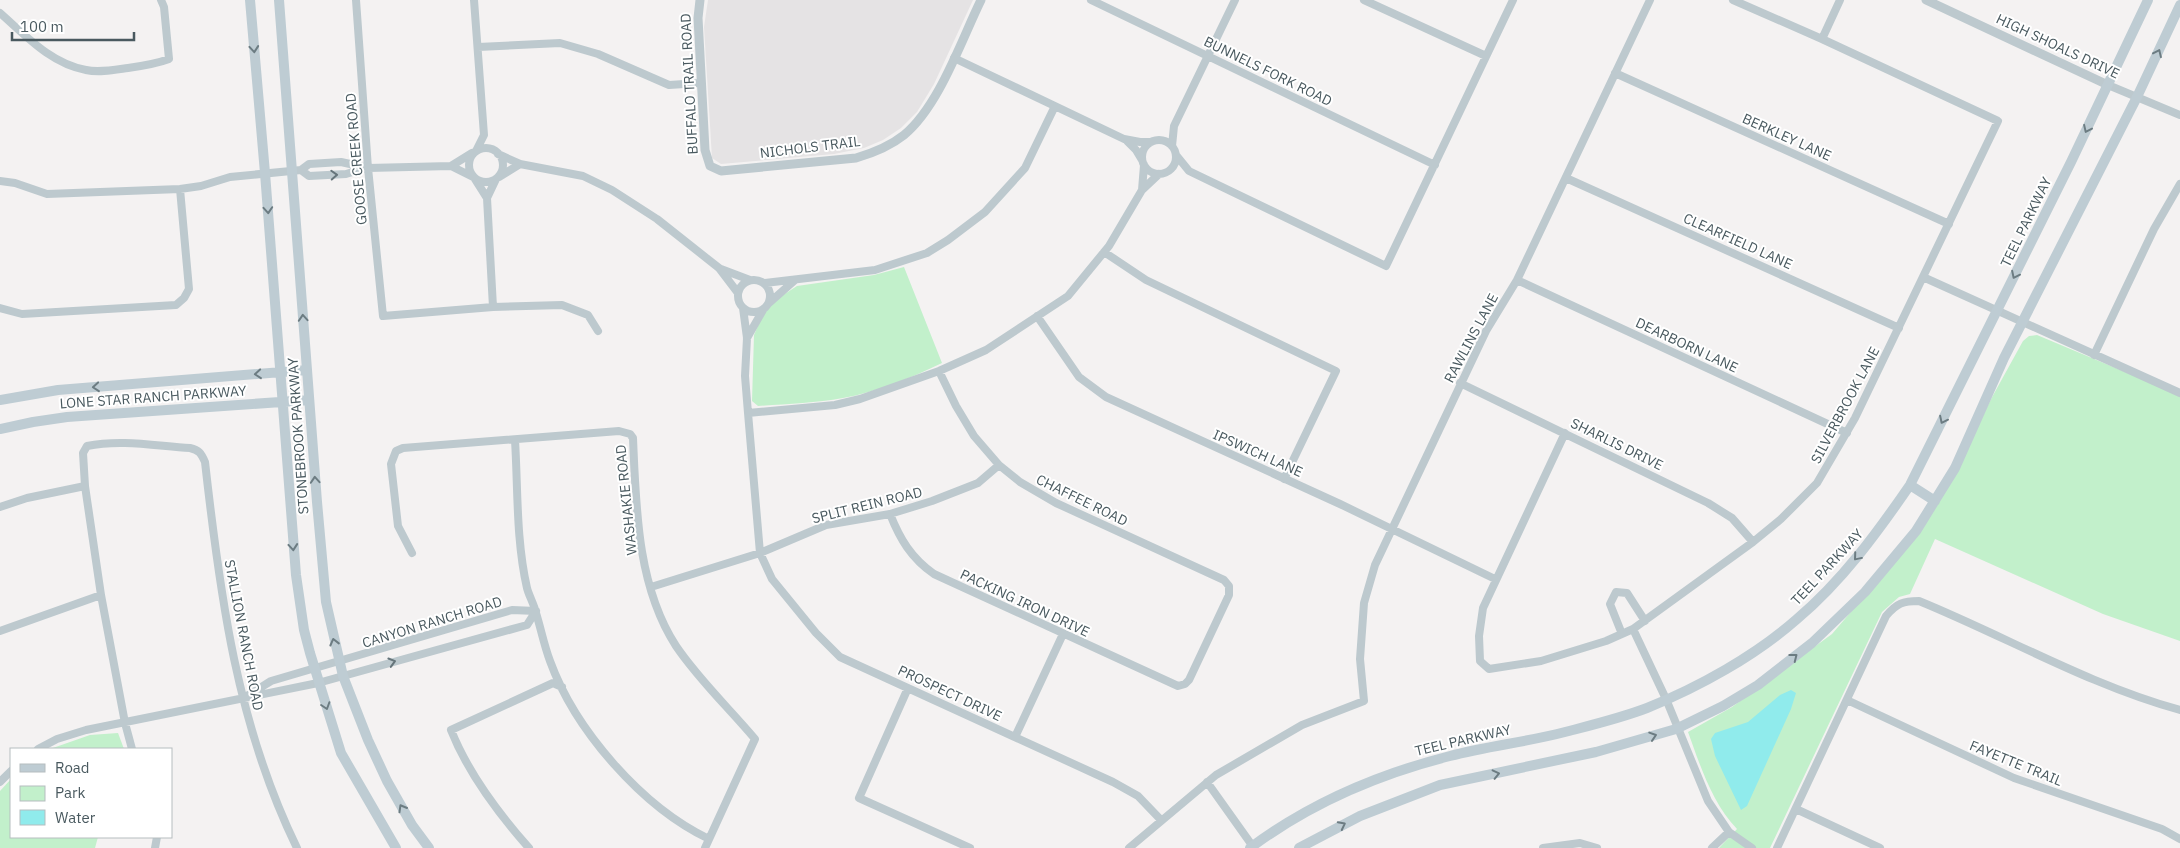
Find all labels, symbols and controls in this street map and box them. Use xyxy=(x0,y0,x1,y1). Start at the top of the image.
street label: HIGH SHOALS DRIVE xyxy=(1993,9,2123,83)
scale bar xyxy=(12,10,135,42)
street label: BUFFALO TRAIL ROAD xyxy=(676,13,702,155)
text: 100 m xyxy=(20,17,64,36)
street label: BUNNELS FORK ROAD xyxy=(1201,32,1335,110)
one-way arrow xyxy=(248,45,259,53)
one-way arrow xyxy=(2151,49,2162,58)
street label: GOOSE CREEK ROAD xyxy=(341,92,371,226)
street label: BERKLEY LANE xyxy=(1740,109,1834,165)
one-way arrow xyxy=(2083,124,2093,133)
street label: NICHOLS TRAIL xyxy=(759,132,861,162)
one-way arrow xyxy=(330,169,338,180)
street label: TEEL PARKWAY xyxy=(1996,173,2056,270)
one-way arrow xyxy=(262,207,273,215)
street label: CLEARFIELD LANE xyxy=(1681,209,1795,273)
one-way arrow xyxy=(2011,270,2021,279)
street label: RAWLINS LANE xyxy=(1440,290,1502,386)
street label: DEARBORN LANE xyxy=(1633,313,1741,377)
one-way arrow xyxy=(297,314,308,322)
street label: SILVERBROOK LANE xyxy=(1807,343,1883,467)
street label: STONEBROOK PARKWAY xyxy=(283,356,312,515)
one-way arrow xyxy=(254,369,262,380)
street label: LONE STAR RANCH PARKWAY xyxy=(59,381,248,413)
one-way arrow xyxy=(92,382,100,393)
street label: SHARLIS DRIVE xyxy=(1568,414,1666,474)
one-way arrow xyxy=(1939,415,1949,424)
street label: IPSWICH LANE xyxy=(1210,425,1306,481)
street label: WASHAKIE ROAD xyxy=(611,444,641,556)
street label: CHAFFEE ROAD xyxy=(1033,470,1131,530)
one-way arrow xyxy=(310,476,321,484)
street label: SPLIT REIN ROAD xyxy=(810,483,924,527)
street label: TEEL PARKWAY xyxy=(1787,524,1868,609)
one-way arrow xyxy=(288,543,299,551)
one-way arrow xyxy=(1854,551,1862,560)
street label: STALLION RANCH ROAD xyxy=(221,558,267,712)
street label: PACKING IRON DRIVE xyxy=(957,565,1093,641)
street label: CANYON RANCH ROAD xyxy=(360,592,504,652)
one-way arrow xyxy=(330,638,340,646)
one-way arrow xyxy=(1788,654,1797,662)
one-way arrow xyxy=(387,658,396,668)
street label: PROSPECT DRIVE xyxy=(895,661,1005,725)
one-way arrow xyxy=(320,701,330,709)
street label: TEEL PARKWAY xyxy=(1413,720,1513,760)
one-way arrow xyxy=(1649,732,1657,742)
street label: FAYETTE TRAIL xyxy=(1967,736,2065,790)
legend xyxy=(10,748,172,838)
text: Road xyxy=(55,758,90,777)
one-way arrow xyxy=(1491,769,1500,780)
text: Park xyxy=(55,783,85,802)
one-way arrow xyxy=(399,804,409,813)
text: Water xyxy=(55,808,96,827)
one-way arrow xyxy=(1337,821,1346,831)

